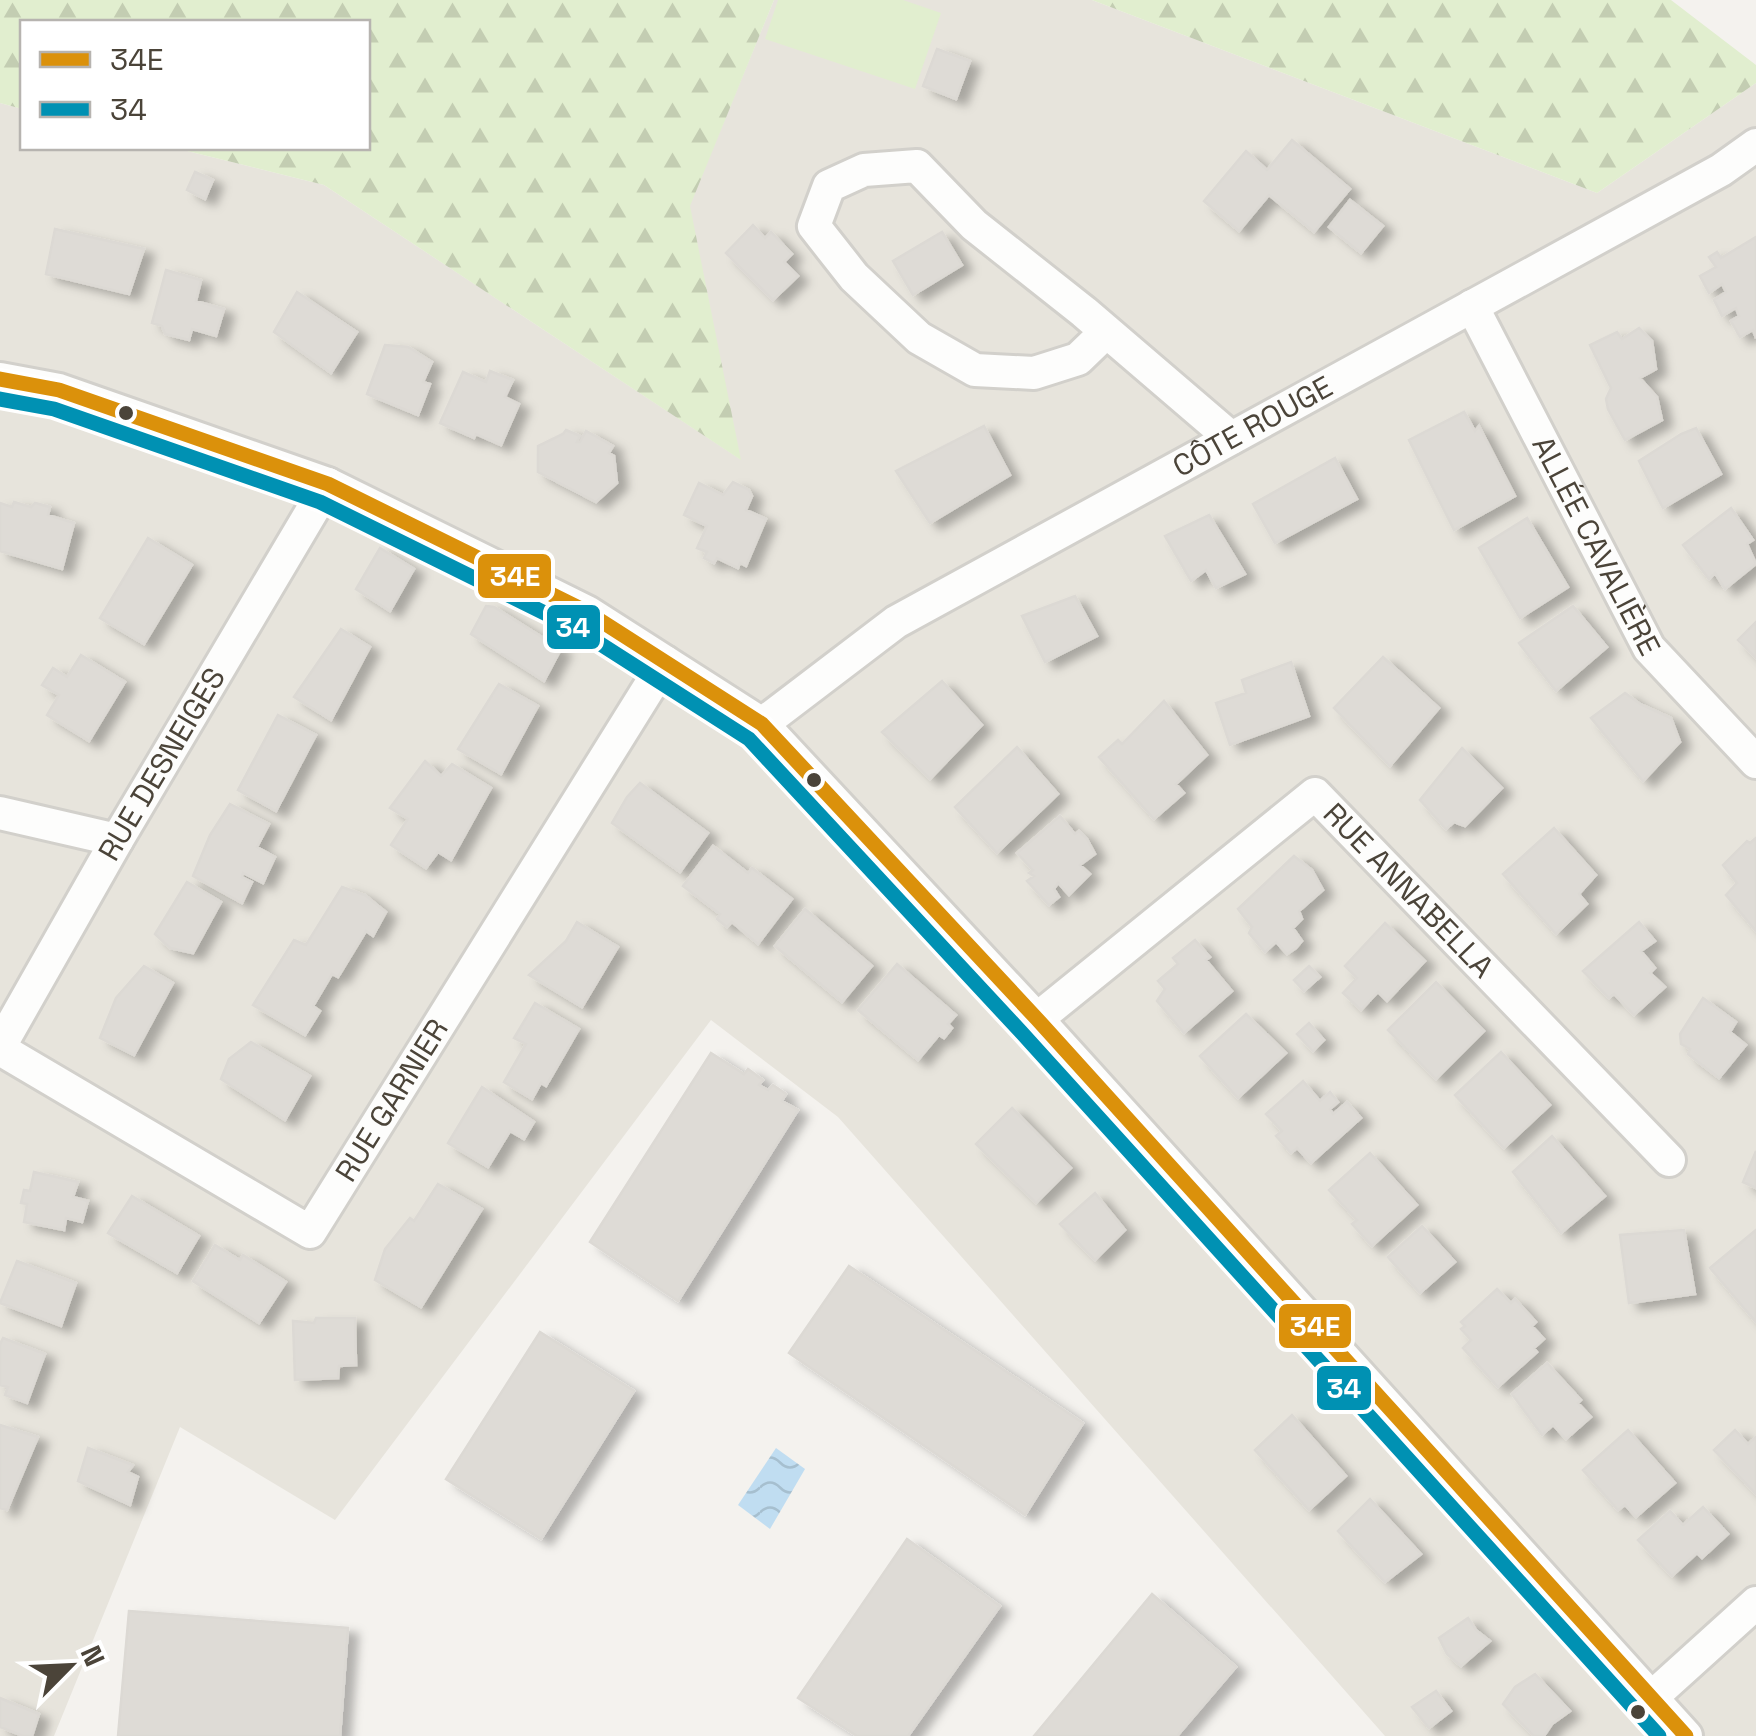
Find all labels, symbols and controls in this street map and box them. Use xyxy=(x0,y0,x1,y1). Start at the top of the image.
legend xyxy=(20,20,370,150)
text: 34E xyxy=(110,40,164,79)
text: 34 xyxy=(110,90,147,129)
street label: CÔTE ROUGE xyxy=(1166,367,1339,486)
unlabelled marker xyxy=(116,403,136,423)
street label: ALLÉE CAVALIÈRE xyxy=(1524,429,1669,662)
line badge: 34E xyxy=(476,552,553,600)
text: 34E xyxy=(490,558,540,594)
line badge: 34 xyxy=(545,603,602,651)
text: 34 xyxy=(556,609,591,645)
street label: RUE DESNEIGES xyxy=(89,660,234,868)
unlabelled marker xyxy=(804,770,824,790)
street label: RUE ANNABELLA xyxy=(1315,794,1503,986)
street label: RUE GARNIER xyxy=(326,1012,457,1189)
line badge: 34E xyxy=(1277,1302,1353,1350)
text: 34E xyxy=(1290,1308,1340,1344)
line badge: 34 xyxy=(1315,1364,1373,1412)
text: 34 xyxy=(1327,1370,1362,1406)
north arrow xyxy=(20,1616,120,1716)
text: N xyxy=(73,1640,113,1672)
unlabelled marker xyxy=(1628,1702,1648,1722)

